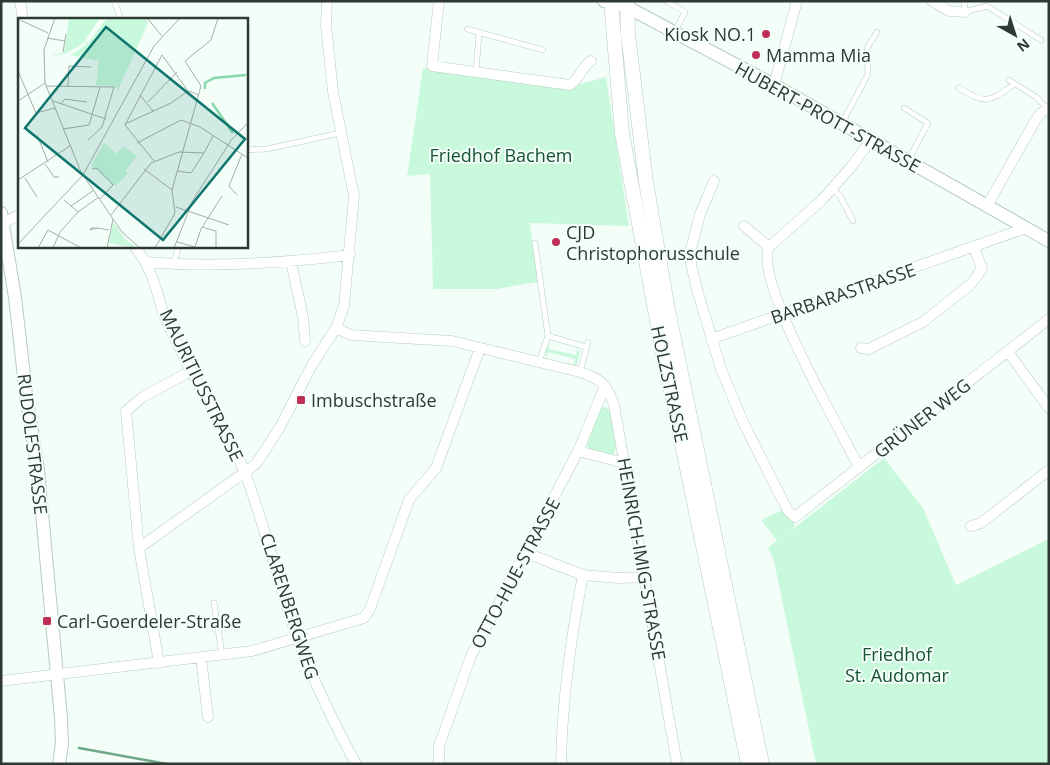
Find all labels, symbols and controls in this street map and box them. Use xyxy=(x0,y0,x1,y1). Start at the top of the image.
north arrow xyxy=(990,10,1040,60)
inset map xyxy=(18,18,248,248)
place label: Kiosk NO.1 xyxy=(664,22,756,46)
marker: Kiosk NO.1 xyxy=(760,28,772,40)
text: N xyxy=(1013,35,1034,56)
place label: Mamma Mia xyxy=(766,43,871,67)
marker: Mamma Mia xyxy=(750,49,762,61)
street label: HUBERT-PROTT-STRASSE xyxy=(731,56,925,178)
park label: Friedhof Bachem xyxy=(430,143,572,167)
place label: CJD Christophorusschule xyxy=(566,220,740,265)
marker: CJD Christophorusschule xyxy=(550,236,562,248)
street label: BARBARASTRASSE xyxy=(767,257,919,329)
street label: MAURITIUSSTRASSE xyxy=(155,305,249,465)
street label: HOLZSTRASSE xyxy=(646,323,694,445)
street label: RUDOLFSTRASSE xyxy=(12,372,54,516)
street label: GRÜNER WEG xyxy=(869,373,975,463)
place label: Imbuschstraße xyxy=(311,388,437,412)
marker: Imbuschstraße xyxy=(295,394,307,406)
street label: HEINRICH-IMIG-STRASSE xyxy=(612,456,672,662)
street label: OTTO-HUE-STRASSE xyxy=(465,493,565,653)
street label: CLARENBERGWEG xyxy=(255,530,325,682)
place label: Carl-Goerdeler-Straße xyxy=(57,609,241,633)
marker: Carl-Goerdeler-Straße xyxy=(41,615,53,627)
park label: Friedhof St. Audomar xyxy=(845,642,950,687)

